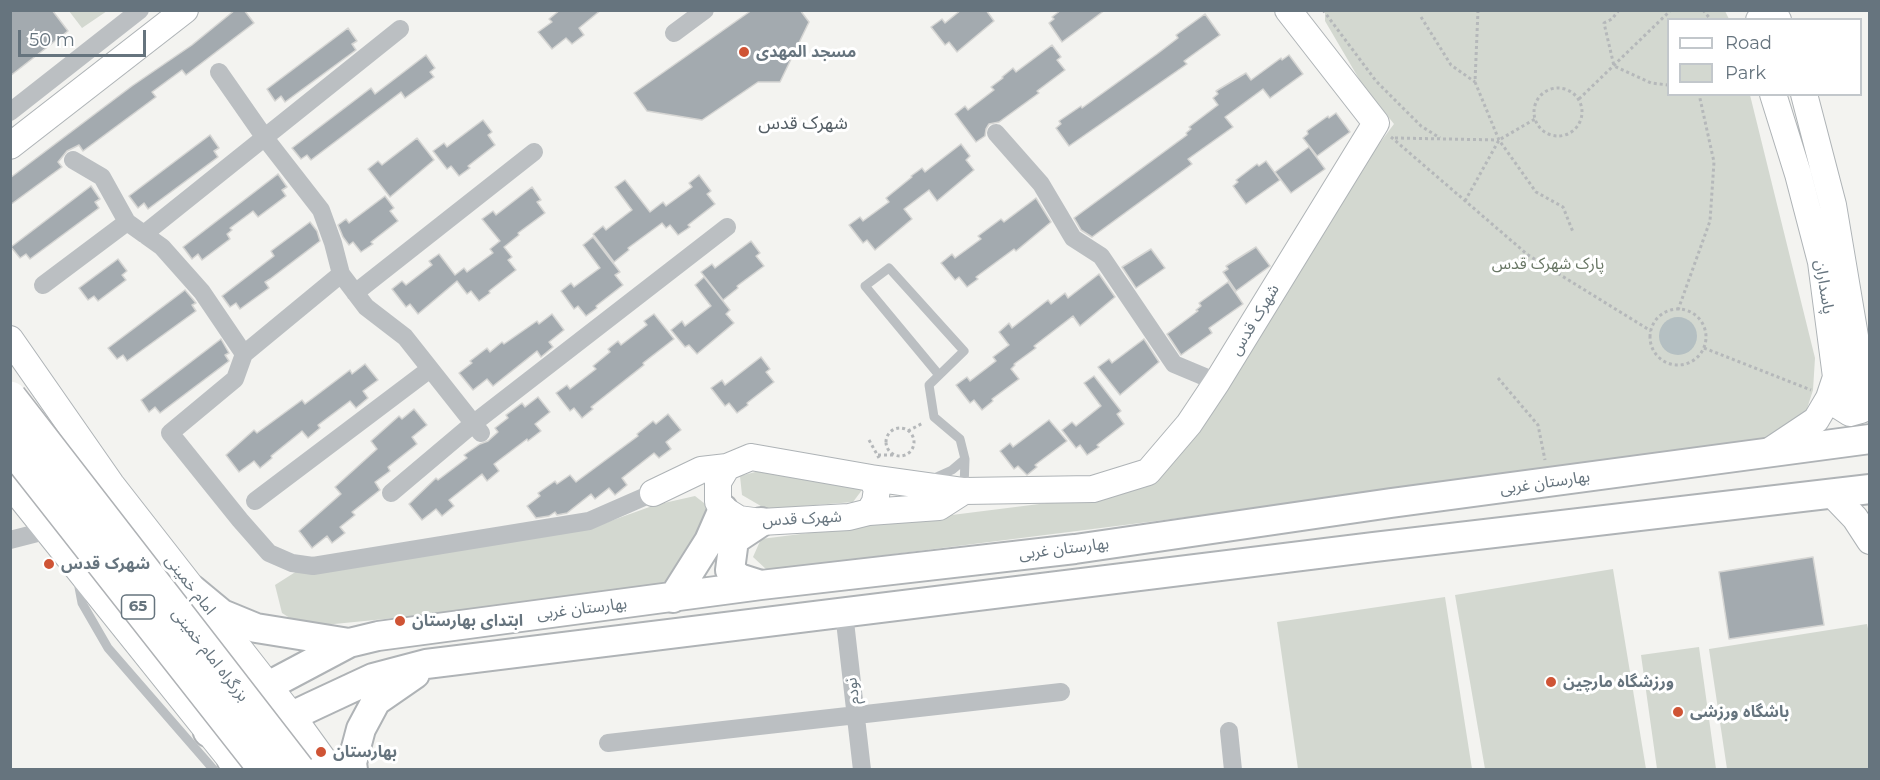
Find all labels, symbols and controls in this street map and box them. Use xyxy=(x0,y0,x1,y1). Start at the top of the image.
scale bar xyxy=(21,18,148,56)
legend xyxy=(1667,18,1862,96)
text: 50 m xyxy=(29,29,75,51)
text: Road xyxy=(1725,32,1772,54)
place label: مسجد المهدی xyxy=(756,42,856,62)
marker: مسجد المهدی xyxy=(737,45,751,59)
text: Park xyxy=(1725,62,1766,84)
district label: شهرک قدس xyxy=(758,113,848,135)
park label: پارک شهرک قدس xyxy=(1492,254,1604,274)
street label: پاسداران xyxy=(1810,259,1838,315)
street label: شهرک قدس xyxy=(1226,281,1284,359)
street label: بهارستان غربی xyxy=(1499,467,1591,499)
street label: شهرک قدس xyxy=(762,507,842,531)
street label: بهارستان غربی xyxy=(1018,534,1110,564)
street label: امام خمینی xyxy=(161,551,219,619)
place label: شهرک قدس xyxy=(61,554,150,574)
marker: شهرک قدس xyxy=(42,557,56,571)
street label: بهارستان غربی xyxy=(536,594,628,624)
road number: 65 xyxy=(122,595,154,619)
street label: بزرگراه امام خمینی xyxy=(167,604,253,706)
place label: ابتدای بهارستان xyxy=(412,611,523,631)
marker: ابتدای بهارستان xyxy=(393,614,407,628)
place label: ورزشگاه مارچین xyxy=(1563,672,1674,692)
marker: ورزشگاه مارچین xyxy=(1544,675,1558,689)
street label: نودم xyxy=(842,676,864,706)
place label: باشگاه ورزشی xyxy=(1690,702,1789,722)
marker: باشگاه ورزشی xyxy=(1671,705,1685,719)
place label: بهارستان xyxy=(333,742,397,762)
marker: بهارستان xyxy=(314,745,328,759)

